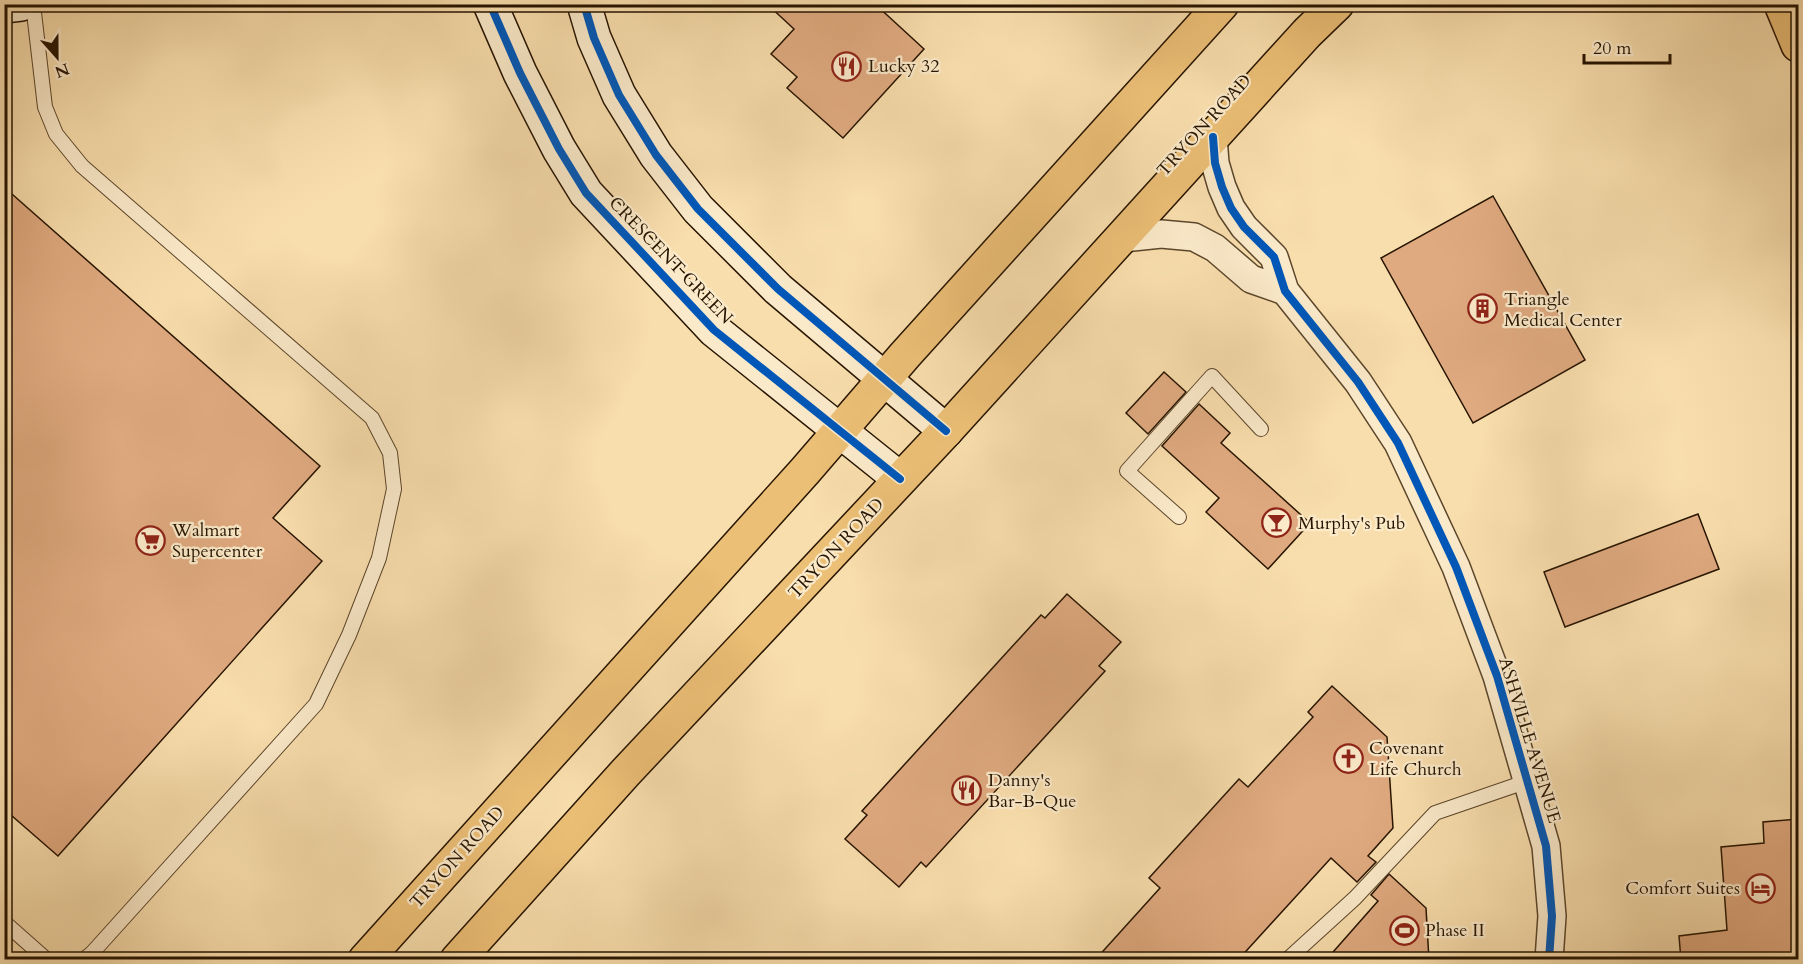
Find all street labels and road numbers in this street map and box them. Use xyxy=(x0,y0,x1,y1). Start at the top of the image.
street label: TRYON ROAD xyxy=(1151,69,1257,182)
street label: CRESCENT GREEN xyxy=(603,191,739,330)
street label: TRYON ROAD xyxy=(783,492,890,605)
street label: ASHVILLE AVENUE xyxy=(1492,654,1567,826)
street label: TRYON ROAD xyxy=(404,801,510,914)

